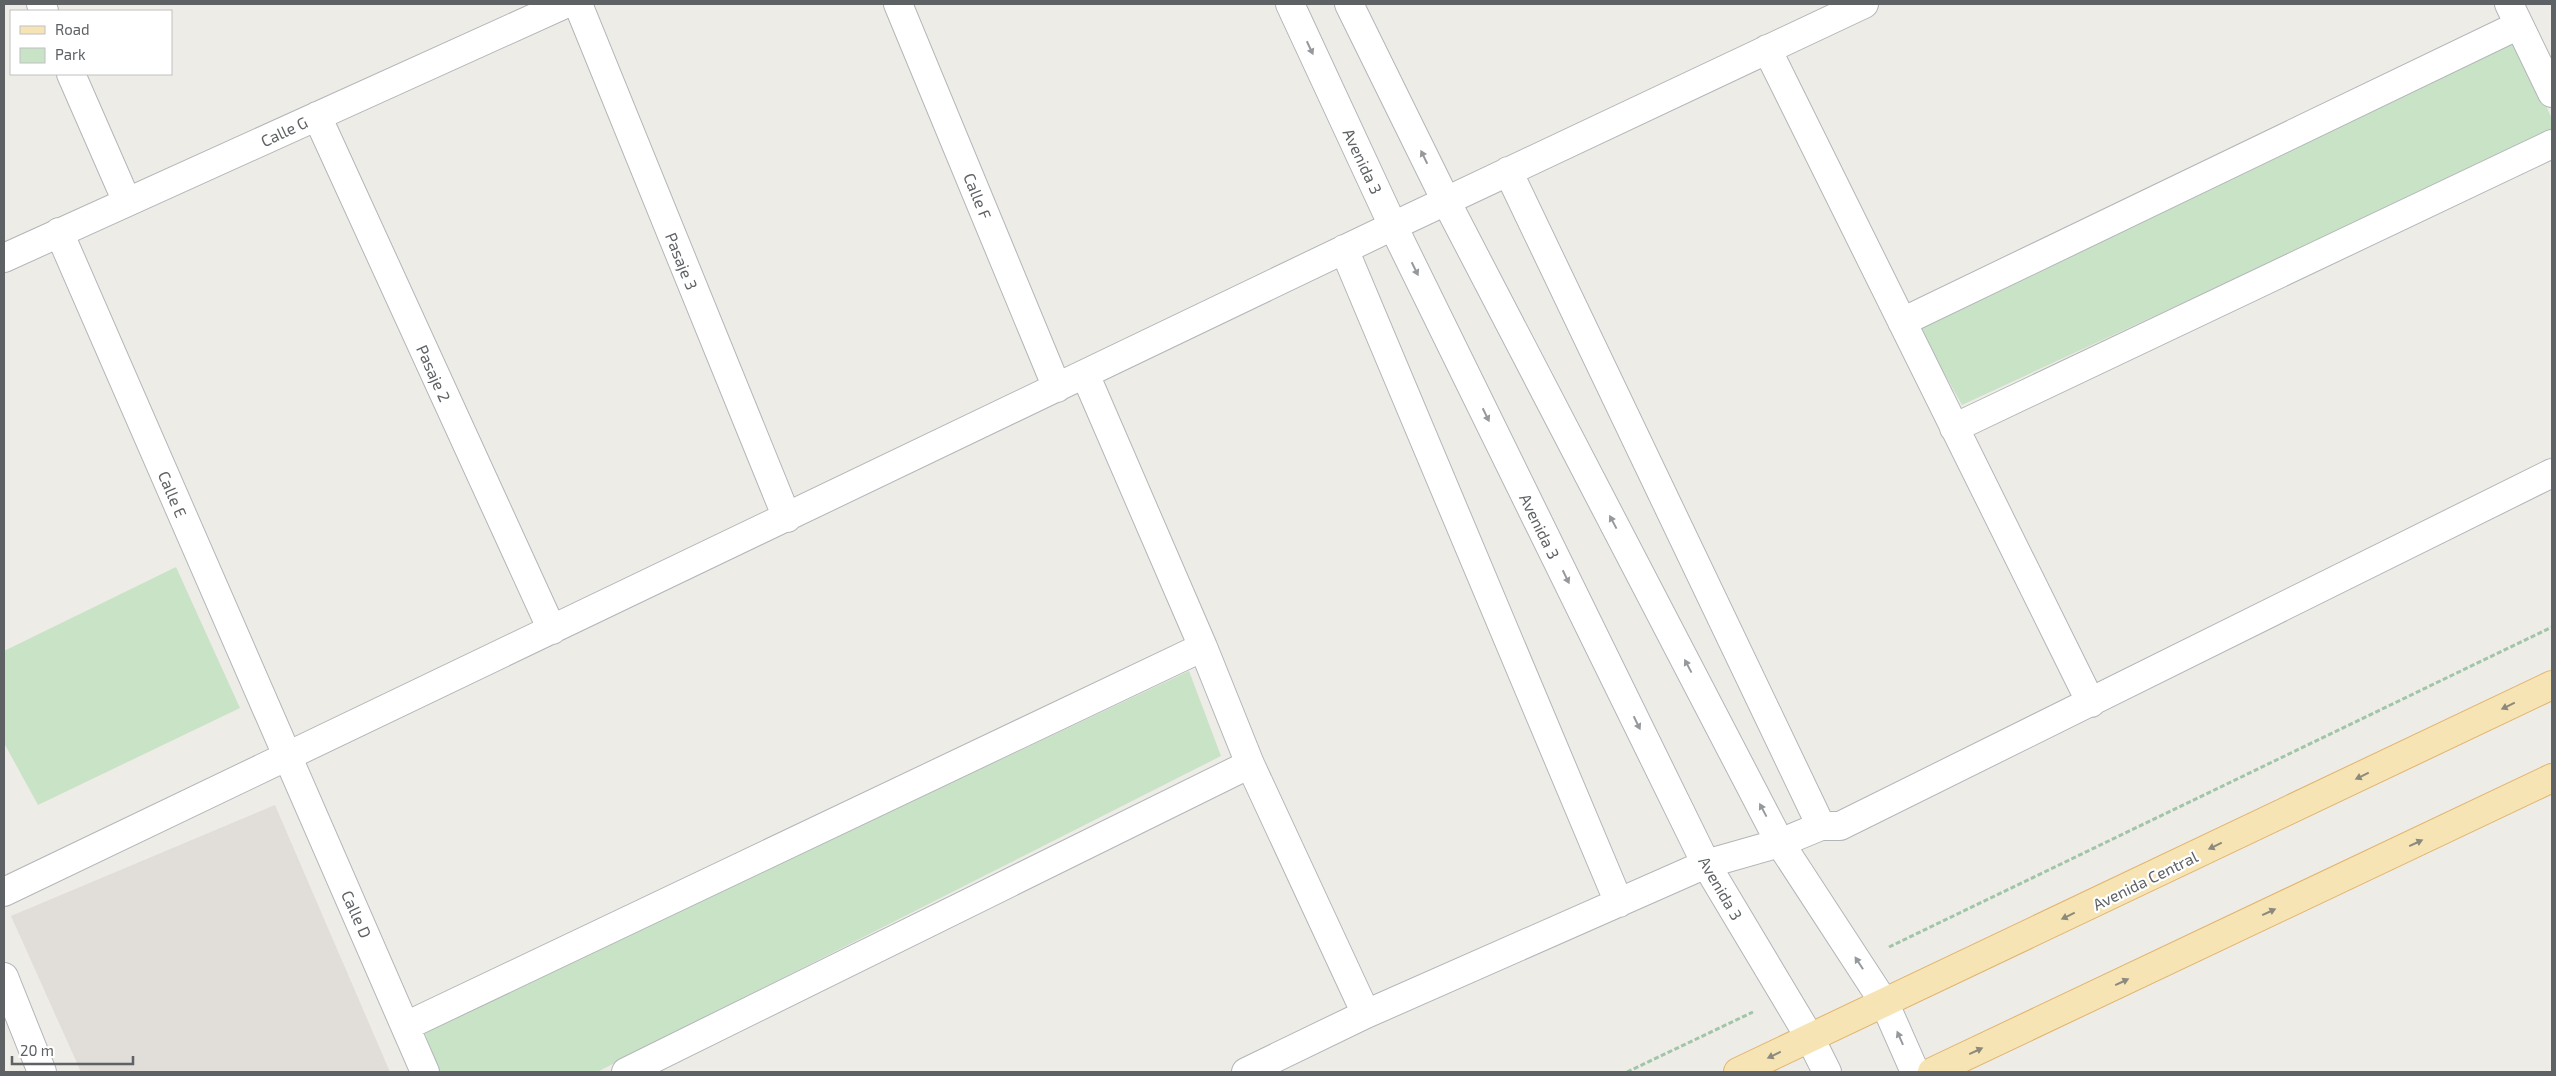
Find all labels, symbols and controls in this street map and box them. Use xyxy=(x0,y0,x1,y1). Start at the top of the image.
legend xyxy=(10,10,172,75)
text: Road xyxy=(55,20,90,38)
one-way arrow xyxy=(1307,41,1315,55)
text: Park xyxy=(55,45,86,63)
street label: Calle G xyxy=(257,112,311,150)
street label: Avenida 3 xyxy=(1340,125,1386,197)
one-way arrow xyxy=(1420,150,1428,164)
street label: Calle F xyxy=(960,170,996,222)
street label: Pasaje 3 xyxy=(661,230,702,293)
one-way arrow xyxy=(1410,262,1419,277)
street label: Pasaje 2 xyxy=(412,342,455,405)
one-way arrow xyxy=(1482,408,1490,422)
street label: Calle E xyxy=(155,468,191,520)
street label: Avenida 3 xyxy=(1516,490,1564,562)
one-way arrow xyxy=(1609,515,1617,530)
one-way arrow xyxy=(1562,570,1570,584)
one-way arrow xyxy=(1684,659,1692,674)
one-way arrow xyxy=(2501,702,2515,710)
one-way arrow xyxy=(1633,716,1641,730)
one-way arrow xyxy=(2355,772,2369,780)
one-way arrow xyxy=(1759,803,1767,818)
one-way arrow xyxy=(2409,838,2423,846)
one-way arrow xyxy=(2208,842,2222,850)
street label: Avenida Central xyxy=(2089,846,2201,914)
street label: Avenida 3 xyxy=(1695,853,1747,923)
street label: Calle D xyxy=(338,887,376,941)
one-way arrow xyxy=(2262,908,2276,916)
one-way arrow xyxy=(2061,912,2076,921)
one-way arrow xyxy=(1854,956,1864,970)
one-way arrow xyxy=(2115,978,2129,986)
one-way arrow xyxy=(1896,1031,1904,1045)
scale bar xyxy=(12,1034,134,1066)
text: 20 m xyxy=(20,1041,54,1059)
one-way arrow xyxy=(1968,1047,1983,1056)
one-way arrow xyxy=(1767,1051,1781,1059)

